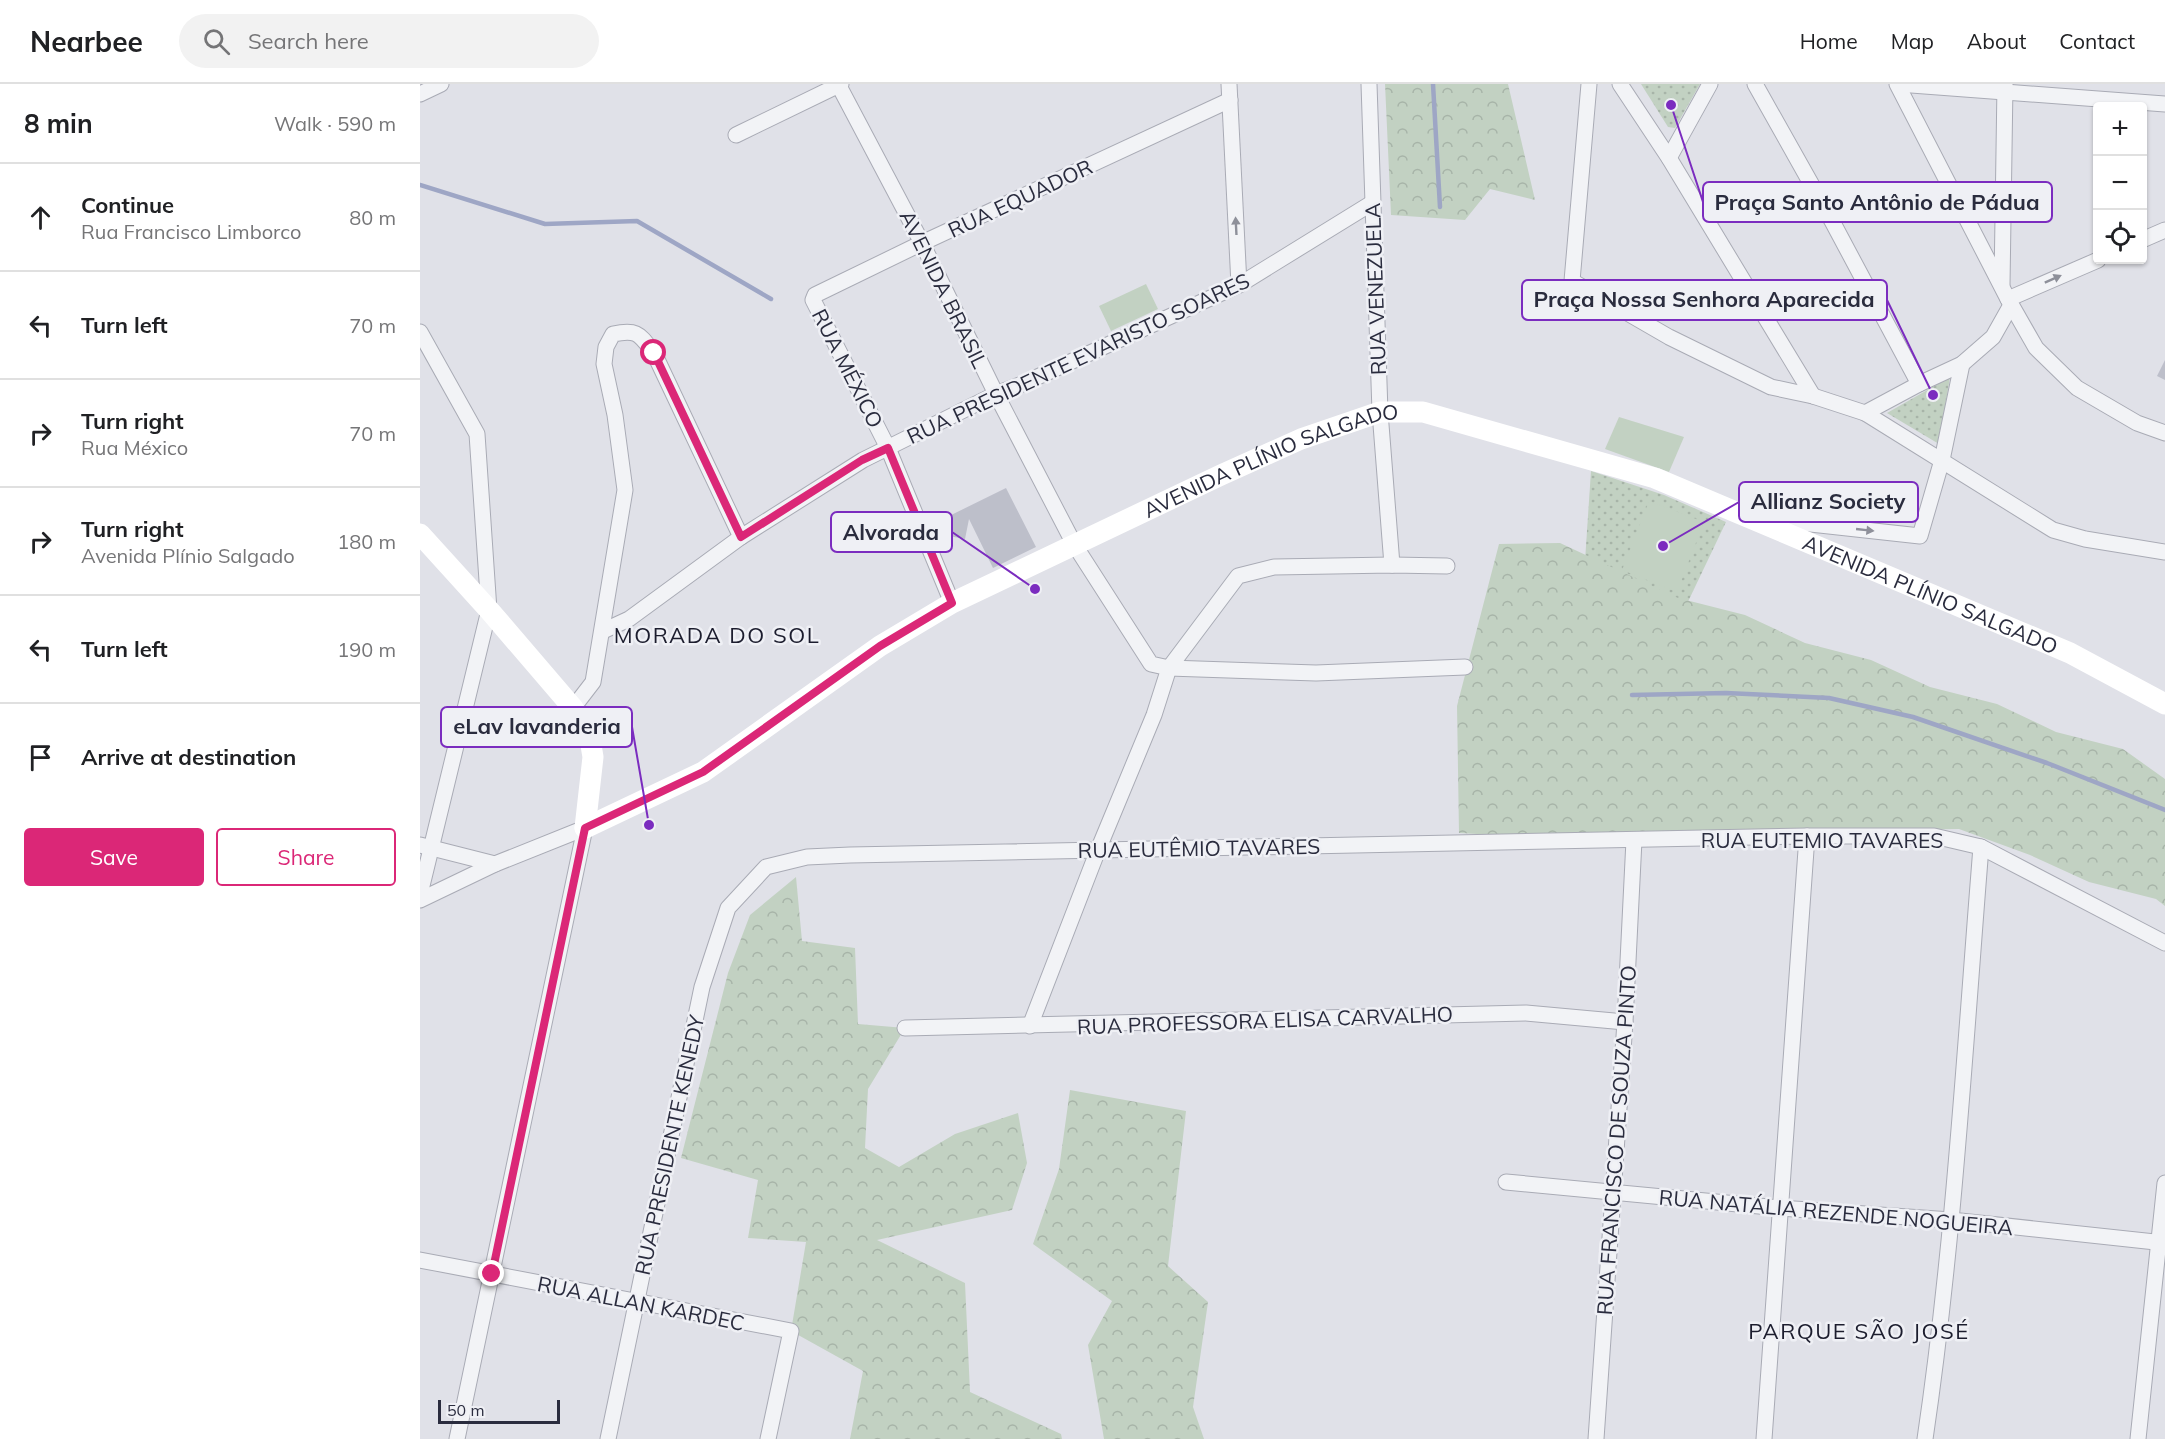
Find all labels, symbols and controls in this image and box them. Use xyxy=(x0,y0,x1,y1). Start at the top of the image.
search box xyxy=(179,14,599,68)
text: Nearbee xyxy=(30,24,143,59)
icon: search xyxy=(200,25,233,58)
text: Search here xyxy=(248,27,369,55)
text: Home xyxy=(1800,28,1858,54)
text: Map xyxy=(1891,28,1934,54)
text: About xyxy=(1967,28,2026,54)
text: Contact xyxy=(2059,28,2135,54)
map controls xyxy=(2093,102,2147,264)
button: + xyxy=(2093,102,2147,156)
text: 8 min xyxy=(24,107,93,140)
text: Walk · 590 m xyxy=(274,111,396,136)
street label: RUA EQUADOR xyxy=(944,153,1096,243)
button: − xyxy=(2093,156,2147,210)
callout: Praça Santo Antônio de Pádua xyxy=(1703,182,2052,222)
text: Praça Santo Antônio de Pádua xyxy=(1714,188,2040,216)
text: Continue xyxy=(81,191,174,219)
icon: ahead xyxy=(24,201,57,234)
street label: RUA VENEZUELA xyxy=(1359,202,1391,376)
text: 80 m xyxy=(349,205,396,230)
street label: AVENIDA BRASIL xyxy=(894,206,994,373)
button: locate xyxy=(2093,210,2147,264)
one-way arrow xyxy=(1232,217,1241,236)
text: Rua Francisco Limborco xyxy=(81,219,301,244)
street label: RUA PRESIDENTE EVARISTO SOARES xyxy=(902,267,1254,449)
one-way arrow xyxy=(2044,274,2062,284)
callout: Praça Nossa Senhora Aparecida xyxy=(1522,280,1887,320)
text: Praça Nossa Senhora Aparecida xyxy=(1533,285,1875,313)
street label: RUA MÉXICO xyxy=(807,304,889,432)
icon: left xyxy=(24,309,57,342)
text: Turn left xyxy=(81,311,168,339)
text: 70 m xyxy=(349,313,396,338)
route start xyxy=(640,339,666,365)
street label: AVENIDA PLÍNIO SALGADO xyxy=(1139,399,1398,523)
text: Turn right xyxy=(81,407,184,435)
icon: right xyxy=(24,417,57,450)
text: 70 m xyxy=(349,421,396,446)
text: Rua México xyxy=(81,435,188,460)
callout: Allianz Society xyxy=(1739,482,1918,522)
text: Allianz Society xyxy=(1751,487,1905,515)
callout: Alvorada xyxy=(831,512,952,552)
text: Turn right xyxy=(81,515,184,543)
text: Alvorada xyxy=(843,518,939,546)
icon: right xyxy=(24,525,57,558)
one-way arrow xyxy=(1855,525,1874,535)
text: 180 m xyxy=(337,529,396,554)
street label: AVENIDA PLÍNIO SALGADO xyxy=(1799,529,2062,659)
text: Avenida Plínio Salgado xyxy=(81,543,295,568)
district label: MORADA DO SOL xyxy=(614,621,820,649)
icon: left xyxy=(24,633,57,666)
text: Turn left xyxy=(81,635,168,663)
text: 190 m xyxy=(337,637,396,662)
callout: eLav lavanderia xyxy=(441,707,632,747)
text: eLav lavanderia xyxy=(453,712,621,740)
icon: arrive xyxy=(24,741,57,774)
text: Arrive at destination xyxy=(81,743,296,771)
street label: RUA EUTEMIO TAVARES xyxy=(1701,827,1943,853)
button: Save xyxy=(24,828,204,886)
button: Share xyxy=(216,828,396,886)
street label: RUA EUTÊMIO TAVARES xyxy=(1077,833,1321,863)
street label: RUA FRANCISCO DE SOUZA PINTO xyxy=(1591,964,1641,1316)
street label: RUA PROFESSORA ELISA CARVALHO xyxy=(1077,1000,1453,1040)
street label: RUA PRESIDENTE KENEDY xyxy=(629,1012,709,1277)
street label: RUA NATÁLIA REZENDE NOGUEIRA xyxy=(1658,1184,2015,1240)
route end xyxy=(478,1260,504,1286)
street label: RUA ALLAN KARDEC xyxy=(535,1270,747,1336)
district label: PARQUE SÃO JOSÉ xyxy=(1748,1317,1970,1345)
scale bar xyxy=(438,1397,560,1424)
text: 50 m xyxy=(447,1400,484,1420)

